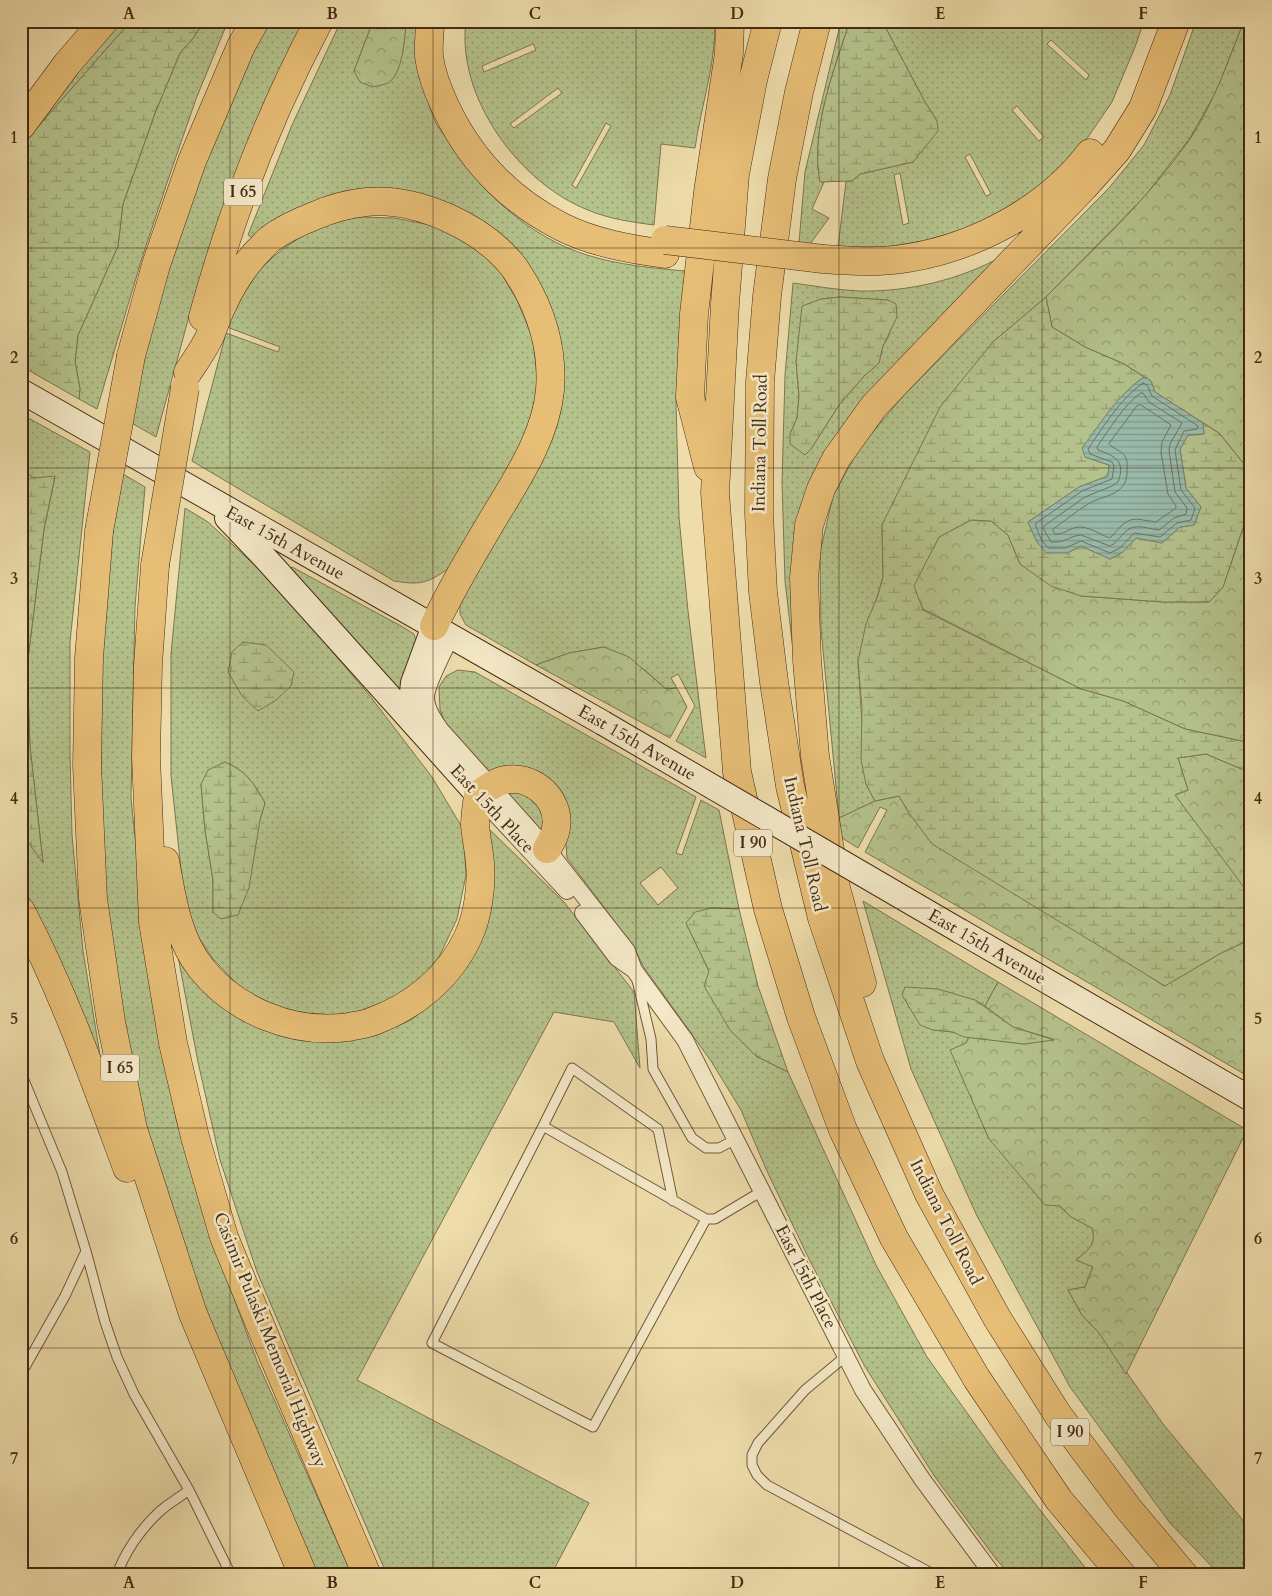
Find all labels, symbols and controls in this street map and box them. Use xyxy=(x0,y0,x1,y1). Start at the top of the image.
text: A xyxy=(123,3,135,25)
text: B xyxy=(326,3,338,25)
text: C xyxy=(529,3,541,25)
text: D xyxy=(730,3,744,25)
text: E xyxy=(935,3,945,25)
text: F xyxy=(1138,3,1148,25)
text: 1 xyxy=(10,127,18,149)
text: 1 xyxy=(1254,127,1262,149)
road number: I 65 xyxy=(224,178,262,206)
text: 2 xyxy=(10,347,18,369)
text: 2 xyxy=(1254,347,1262,369)
street label: Indiana Toll Road xyxy=(746,373,774,512)
street label: East 15th Avenue xyxy=(221,500,349,586)
text: 3 xyxy=(10,568,18,590)
text: 3 xyxy=(1254,568,1262,590)
street label: East 15th Avenue xyxy=(573,699,701,787)
street label: East 15th Place xyxy=(444,759,540,859)
street label: Indiana Toll Road xyxy=(777,774,833,915)
text: 4 xyxy=(10,788,18,810)
text: 4 xyxy=(1254,788,1262,810)
road number: I 90 xyxy=(734,830,772,856)
street label: East 15th Avenue xyxy=(923,903,1051,991)
text: 5 xyxy=(10,1008,18,1030)
text: 5 xyxy=(1254,1008,1262,1030)
road number: I 65 xyxy=(101,1054,139,1082)
street label: Indiana Toll Road xyxy=(904,1155,989,1290)
street label: Casimir Pulaski Memorial Highway xyxy=(207,1209,333,1472)
street label: East 15th Place xyxy=(769,1221,843,1333)
text: 6 xyxy=(10,1228,18,1250)
text: 6 xyxy=(1254,1228,1262,1250)
road number: I 90 xyxy=(1051,1418,1089,1445)
text: 7 xyxy=(10,1448,18,1470)
text: 7 xyxy=(1254,1448,1262,1470)
text: A xyxy=(123,1572,135,1594)
text: B xyxy=(326,1572,338,1594)
text: C xyxy=(529,1572,541,1594)
text: D xyxy=(730,1572,744,1594)
text: E xyxy=(935,1572,945,1594)
text: F xyxy=(1138,1572,1148,1594)

